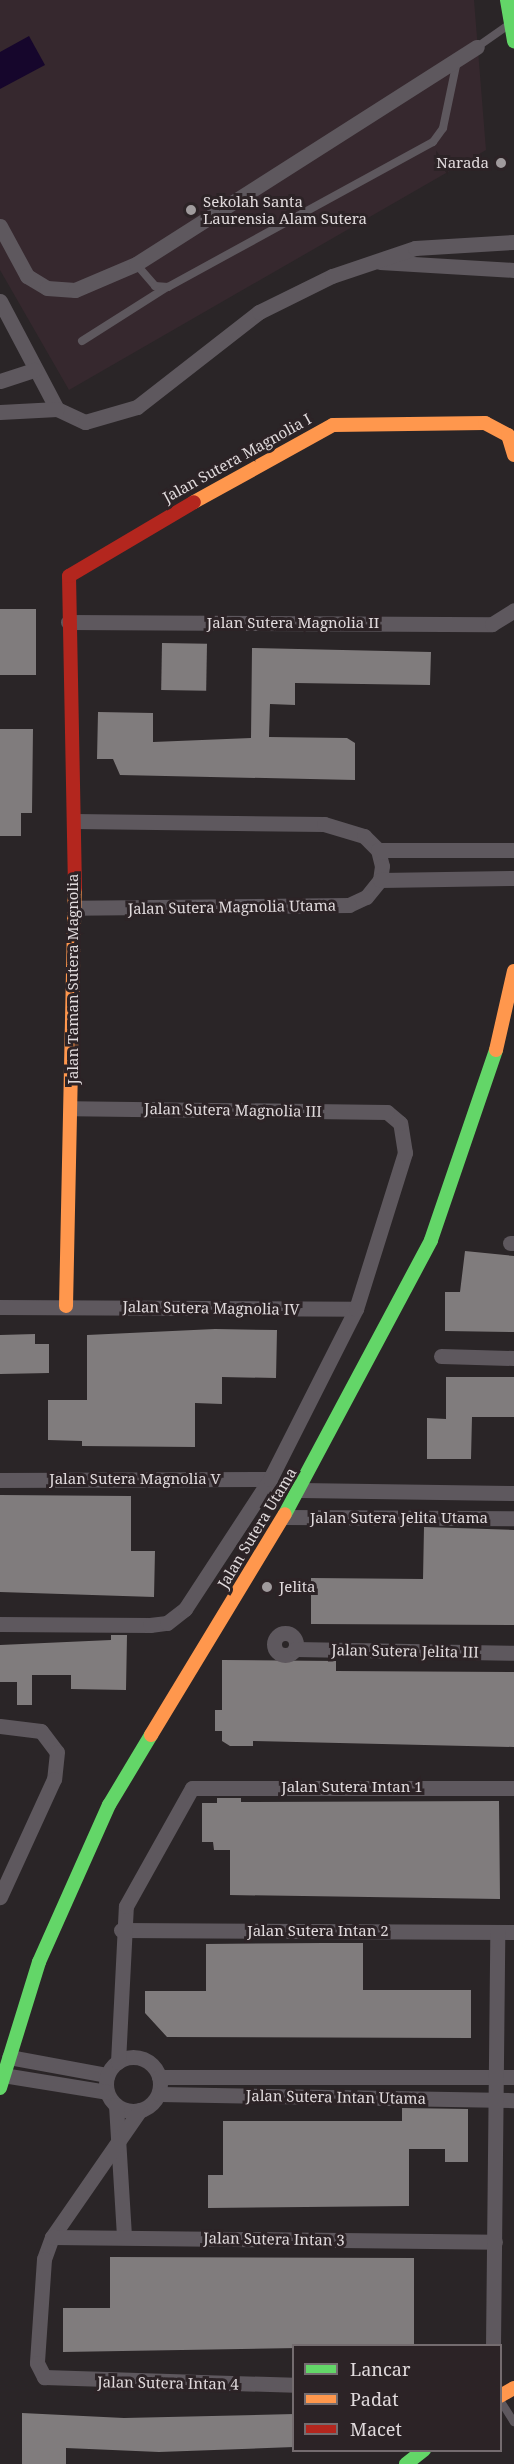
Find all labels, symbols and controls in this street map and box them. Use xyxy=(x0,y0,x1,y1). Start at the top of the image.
place label: Narada xyxy=(436,154,489,172)
marker: Narada xyxy=(494,156,508,170)
place label: Sekolah Santa Laurensia Alam Sutera xyxy=(203,192,367,227)
marker: Sekolah Santa Laurensia Alam Sutera xyxy=(184,203,198,217)
street label: Jalan Sutera Magnolia I xyxy=(160,410,314,506)
street label: Jalan Sutera Magnolia II xyxy=(207,614,379,632)
street label: Jalan Taman Sutera Magnolia xyxy=(64,874,82,1084)
street label: Jalan Sutera Magnolia Utama xyxy=(128,896,336,918)
street label: Jalan Sutera Magnolia III xyxy=(144,1099,322,1121)
street label: Jalan Sutera Magnolia IV xyxy=(122,1297,300,1319)
street label: Jalan Sutera Utama xyxy=(214,1464,300,1592)
street label: Jalan Sutera Magnolia V xyxy=(49,1470,221,1488)
street label: Jalan Sutera Jelita Utama xyxy=(310,1509,488,1527)
place label: Jelita xyxy=(279,1578,316,1596)
marker: Jelita xyxy=(260,1580,274,1594)
street label: Jalan Sutera Jelita III xyxy=(331,1641,479,1661)
street label: Jalan Sutera Intan 1 xyxy=(281,1778,423,1796)
street label: Jalan Sutera Intan 2 xyxy=(247,1922,389,1940)
street label: Jalan Sutera Intan Utama xyxy=(246,2086,426,2108)
street label: Jalan Sutera Intan 3 xyxy=(203,2229,345,2249)
legend xyxy=(292,2344,502,2452)
text: Lancar xyxy=(350,2357,410,2381)
street label: Jalan Sutera Intan 4 xyxy=(97,2373,239,2393)
text: Padat xyxy=(350,2387,399,2411)
text: Macet xyxy=(350,2417,402,2441)

